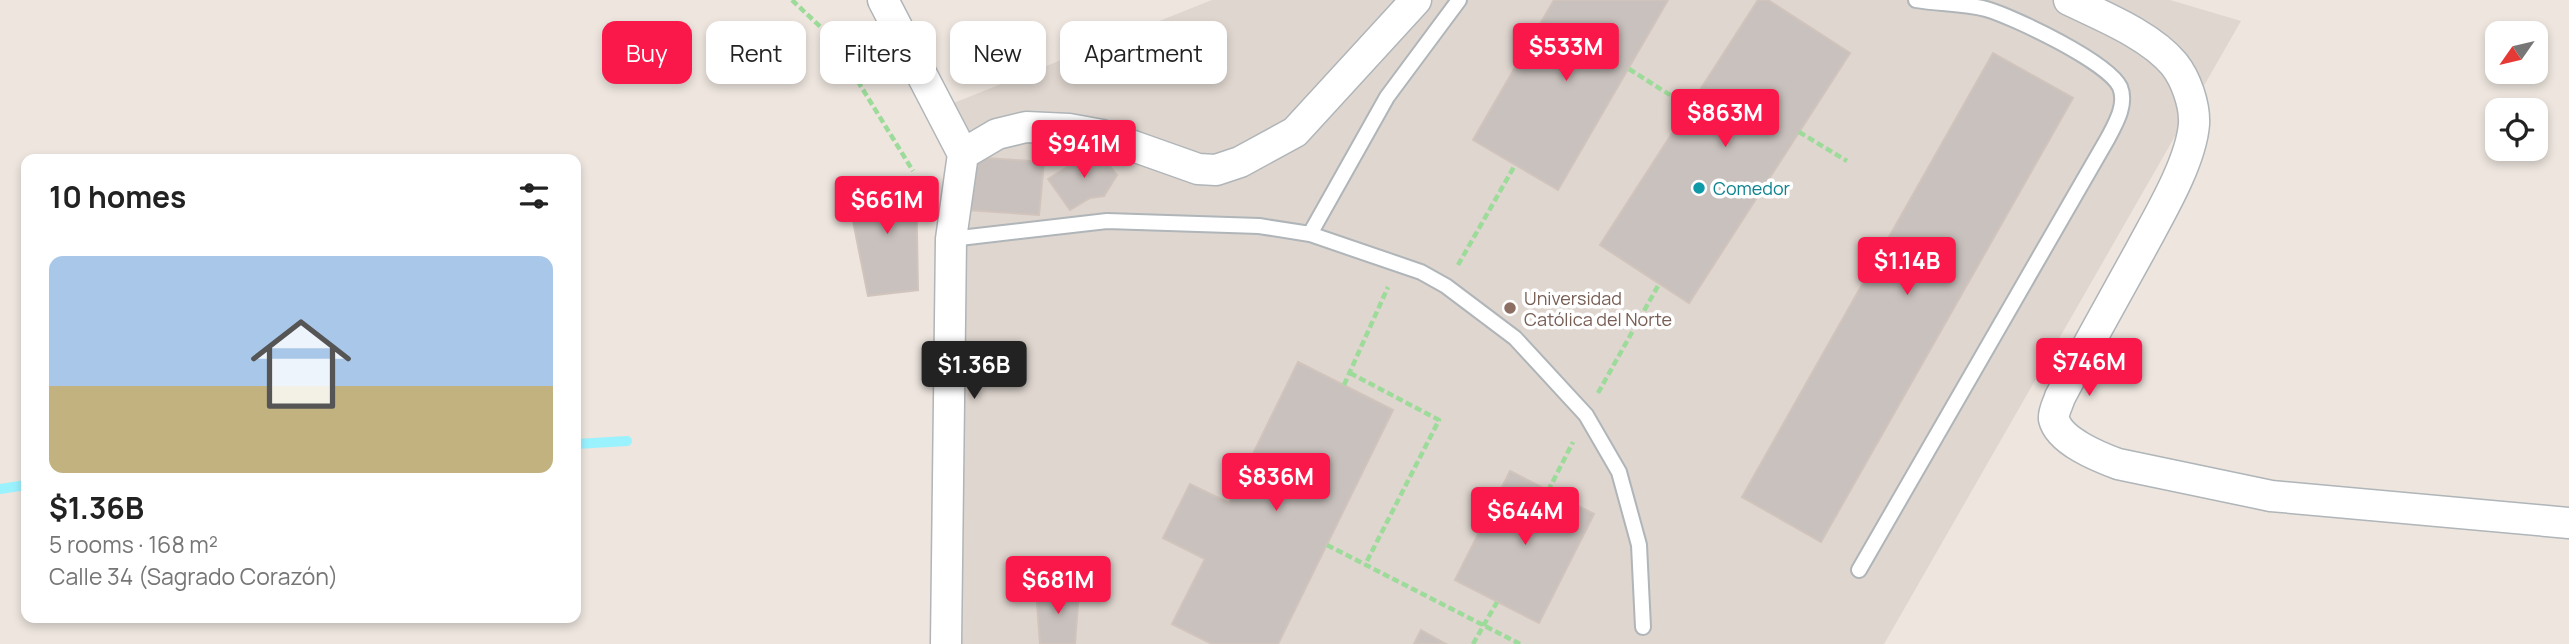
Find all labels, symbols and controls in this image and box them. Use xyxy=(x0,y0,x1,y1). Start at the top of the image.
chip: Buy xyxy=(602,21,692,84)
chip: Rent xyxy=(706,21,806,84)
chip: Filters xyxy=(820,21,936,84)
chip: New xyxy=(950,21,1046,84)
chip: Apartment xyxy=(1060,21,1227,84)
north arrow xyxy=(2485,21,2548,84)
map controls xyxy=(2485,21,2548,161)
pin: $533M xyxy=(1517,24,1615,83)
text: $533M xyxy=(1529,30,1603,62)
pin: $863M xyxy=(1676,90,1774,149)
text: $863M xyxy=(1687,96,1763,128)
button: locate xyxy=(2485,98,2548,161)
pin: $941M xyxy=(1035,120,1133,180)
text: $941M xyxy=(1048,127,1120,159)
text: 10 homes xyxy=(49,176,186,217)
pin: $661M xyxy=(838,176,936,236)
place label: Comedor xyxy=(1713,176,1791,200)
icon: filters xyxy=(515,177,553,215)
marker: Comedor xyxy=(1691,180,1707,196)
text: $661M xyxy=(851,183,923,215)
pin: $1.14B xyxy=(1850,238,1964,297)
text: $1.14B xyxy=(1874,244,1940,276)
place label: Universidad Católica del Norte xyxy=(1524,286,1672,331)
marker: Universidad Católica del Norte xyxy=(1502,300,1518,316)
icon: home xyxy=(238,301,364,427)
pin: $746M xyxy=(2040,338,2138,398)
pin: $1.36B xyxy=(917,342,1031,401)
text: $746M xyxy=(2052,345,2126,377)
text: $1.36B xyxy=(938,348,1010,380)
pin: $836M xyxy=(1227,454,1325,513)
text: $836M xyxy=(1238,460,1314,492)
text: $1.36B xyxy=(49,487,144,528)
pin: $644M xyxy=(1476,488,1574,547)
text: $644M xyxy=(1487,494,1563,526)
text: 5 rooms · 168 m² xyxy=(49,528,218,560)
pin: $681M xyxy=(1009,556,1107,616)
text: Calle 34 (Sagrado Corazón) xyxy=(49,560,338,592)
text: $681M xyxy=(1022,563,1094,595)

